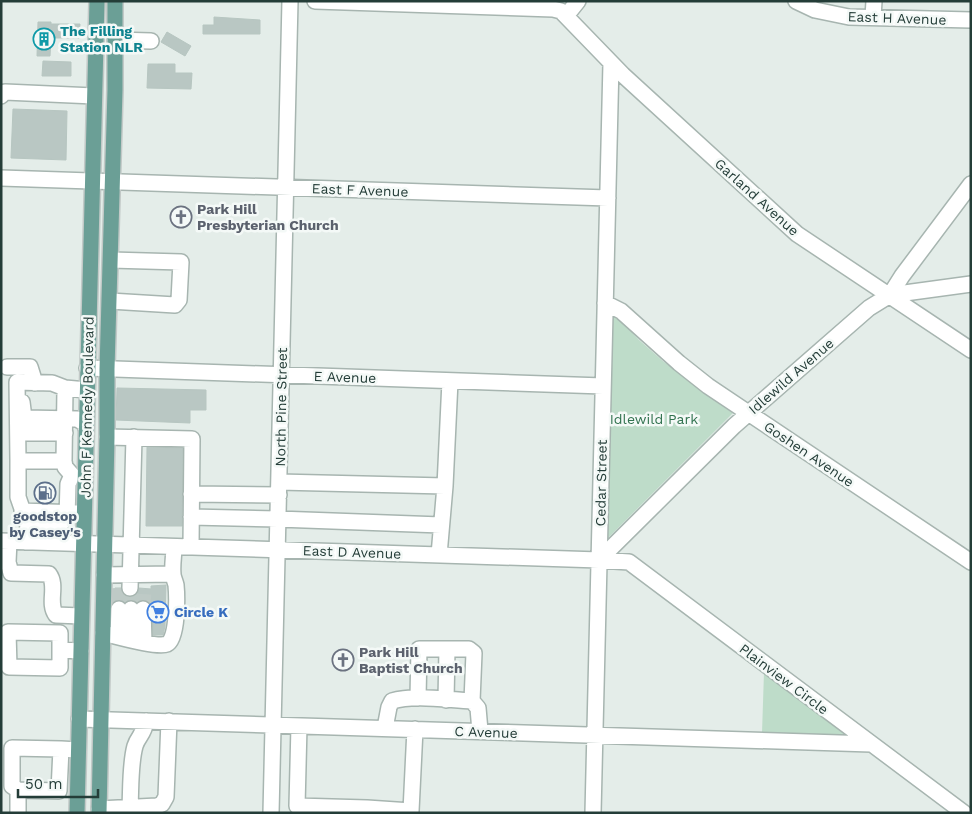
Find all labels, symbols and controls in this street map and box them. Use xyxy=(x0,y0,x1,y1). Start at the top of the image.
street label: East H Avenue xyxy=(847,8,947,28)
place label: The Filling Station NLR xyxy=(60,23,143,55)
building icon: The Filling Station NLR xyxy=(32,27,56,51)
street label: Garland Avenue xyxy=(712,155,802,239)
street label: East F Avenue xyxy=(311,180,409,200)
place label: Park Hill Presbyterian Church xyxy=(197,201,339,233)
church icon: Park Hill Presbyterian Church xyxy=(169,205,193,229)
street label: John F Kennedy Boulevard xyxy=(77,316,97,498)
street label: Idlewild Avenue xyxy=(745,335,837,417)
street label: North Pine Street xyxy=(272,347,290,467)
street label: E Avenue xyxy=(313,368,377,386)
park label: Idlewild Park xyxy=(610,411,698,427)
street label: Goshen Avenue xyxy=(761,418,857,490)
street label: Cedar Street xyxy=(592,439,610,526)
fuel station icon: goodstop by Casey's xyxy=(33,481,57,505)
place label: goodstop by Casey's xyxy=(9,508,81,540)
street label: East D Avenue xyxy=(302,542,402,562)
supermarket icon: Circle K xyxy=(146,600,170,624)
place label: Circle K xyxy=(174,604,228,620)
street label: Plainview Circle xyxy=(736,640,832,718)
place label: Park Hill Baptist Church xyxy=(359,644,463,676)
church icon: Park Hill Baptist Church xyxy=(331,648,355,672)
street label: C Avenue xyxy=(454,723,518,741)
scale bar xyxy=(18,766,98,798)
text: 50 m xyxy=(25,775,62,793)

